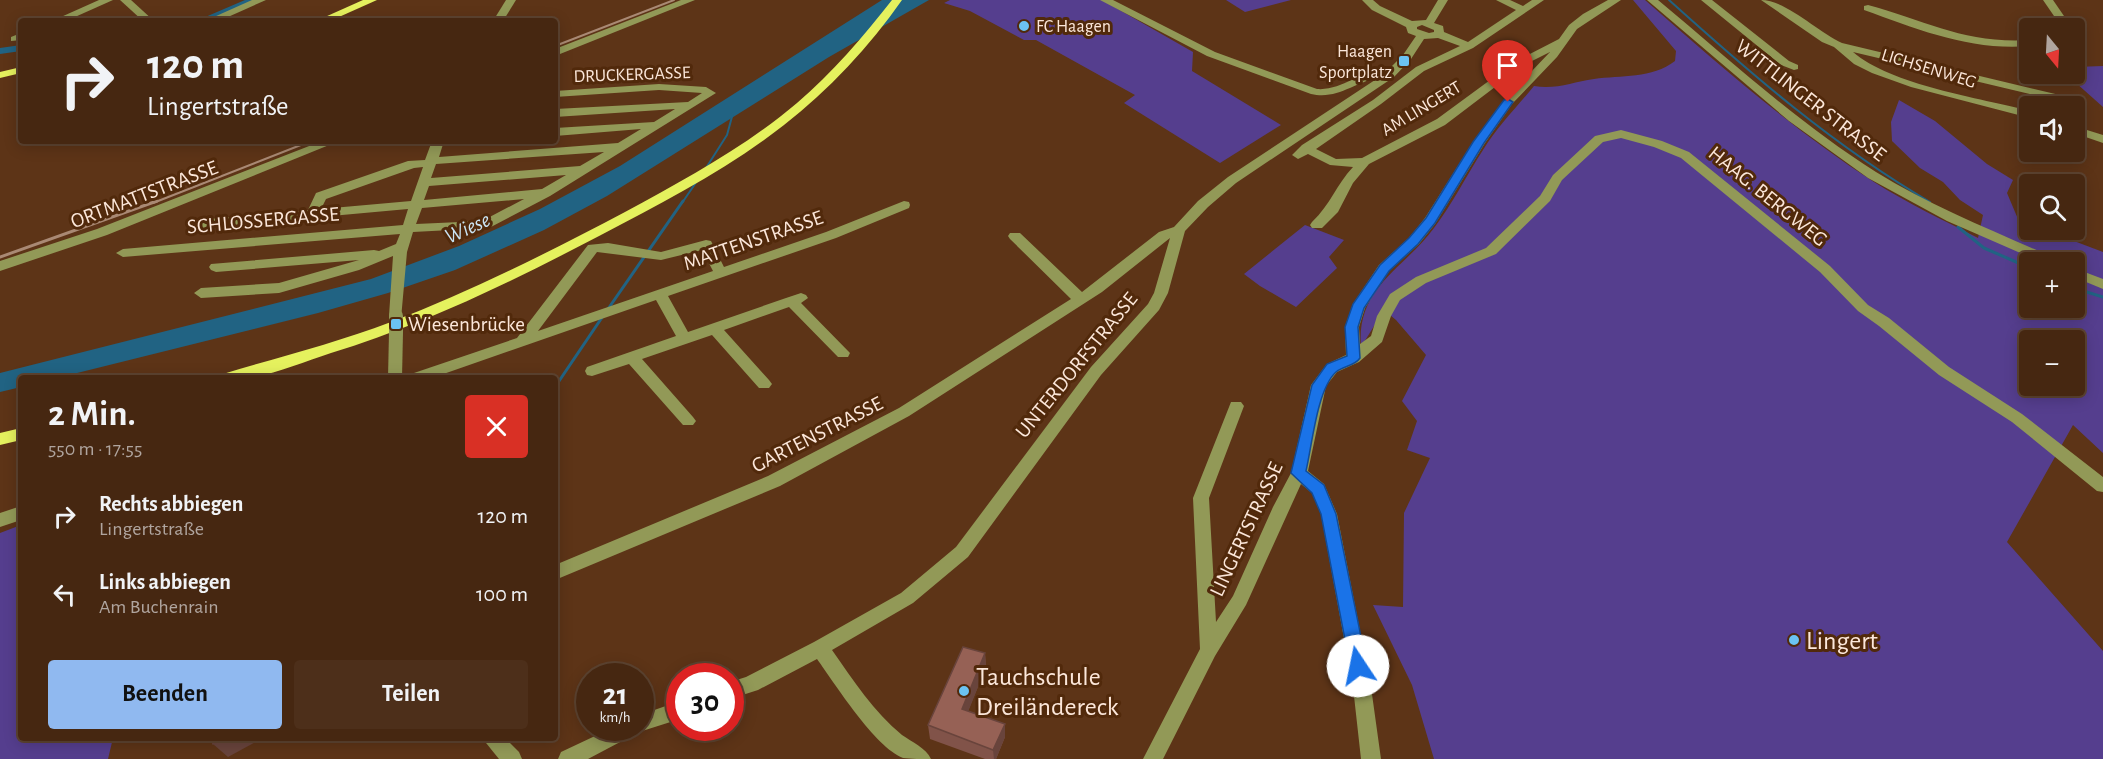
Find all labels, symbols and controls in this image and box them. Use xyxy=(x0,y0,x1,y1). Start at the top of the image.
place label: FC Haagen xyxy=(1036,18,1111,36)
north arrow xyxy=(2019,18,2085,84)
map controls xyxy=(2019,18,2085,396)
marker: FC Haagen xyxy=(1017,19,1031,33)
street label: WITTLINGER STRASSE xyxy=(1732,35,1890,165)
pin xyxy=(1482,40,1533,102)
icon: right xyxy=(48,42,126,120)
place label: Haagen Sportplatz xyxy=(1319,43,1392,82)
text: 120 m xyxy=(147,44,244,86)
street label: LICHSENWEG xyxy=(1879,46,1978,92)
icon: arrive xyxy=(1491,49,1524,82)
marker: Haagen Sportplatz xyxy=(1397,54,1411,68)
street label: DRUCKERGASSE xyxy=(573,64,691,86)
street label: AM LINGERT xyxy=(1379,78,1465,140)
text: Lingertstraße xyxy=(147,93,289,120)
button: sound xyxy=(2019,96,2085,162)
street label: HAAG. BERGWEG xyxy=(1704,142,1831,250)
street label: ORTMATTSTRASSE xyxy=(68,157,221,232)
button: search xyxy=(2019,174,2085,240)
street label: SCHLOSSERGASSE xyxy=(186,203,340,238)
street label: MATTENSTRASSE xyxy=(681,207,826,274)
water label: Wiese xyxy=(441,208,493,248)
button: + xyxy=(2019,252,2085,318)
street label: UNTERDORFSTRASSE xyxy=(1011,289,1141,442)
place label: Wiesenbrücke xyxy=(408,314,525,335)
marker: Wiesenbrücke xyxy=(389,317,403,331)
button: − xyxy=(2019,330,2085,396)
street label: GARTENSTRASSE xyxy=(748,392,886,476)
button: close xyxy=(465,395,528,458)
text: 2 Min. xyxy=(48,396,136,432)
text: 550 m · 17:55 xyxy=(48,439,142,459)
street label: LINGERTSTRASSE xyxy=(1206,459,1287,600)
text: Rechts abbiegen xyxy=(99,493,243,515)
icon: right xyxy=(48,500,81,533)
text: 120 m xyxy=(478,505,528,527)
text: Lingertstraße xyxy=(99,519,204,539)
text: Links abbiegen xyxy=(99,571,231,593)
icon: left xyxy=(48,578,81,611)
text: 100 m xyxy=(476,583,528,605)
text: Am Buchenrain xyxy=(99,597,219,617)
place label: Lingert xyxy=(1806,628,1878,654)
marker: Lingert xyxy=(1787,633,1801,647)
position arrow xyxy=(1326,634,1390,698)
button: Beenden xyxy=(48,660,282,729)
button: Teilen xyxy=(294,660,528,729)
speed limit sign: 30 xyxy=(666,663,744,741)
place label: Tauchschule Dreiländereck xyxy=(976,664,1119,720)
text: 21 xyxy=(603,680,627,710)
marker: Tauchschule Dreiländereck xyxy=(957,684,971,698)
text: km/h xyxy=(600,710,630,725)

